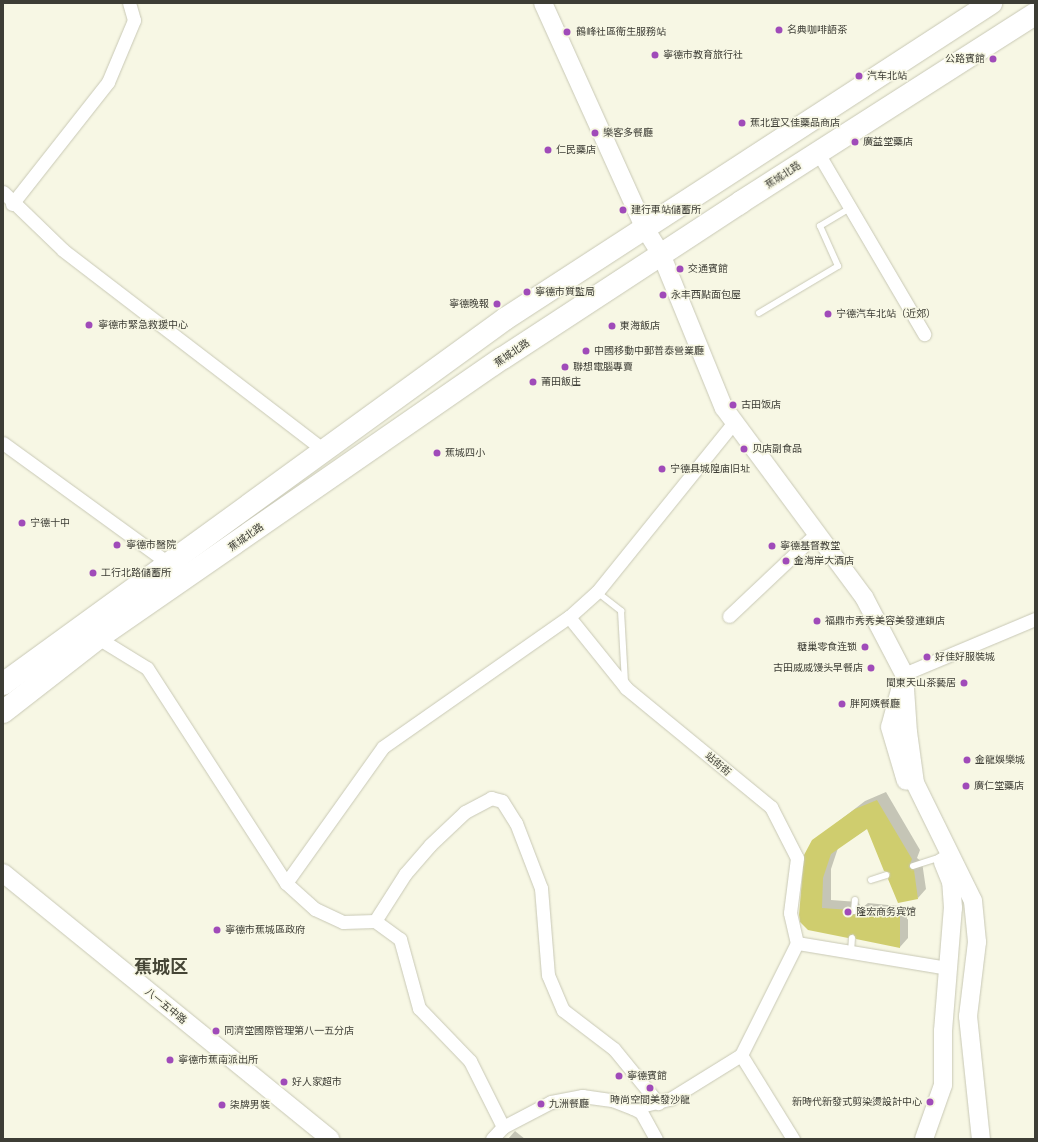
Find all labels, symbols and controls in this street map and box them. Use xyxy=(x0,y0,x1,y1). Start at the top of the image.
place label: 名典咖啡語茶 xyxy=(787,24,847,36)
marker: 名典咖啡語茶 xyxy=(774,25,784,35)
marker: 鶴峰社區衛生服務站 xyxy=(561,26,573,38)
place label: 鶴峰社區衛生服務站 xyxy=(576,26,666,38)
place label: 寧德市教育旅行社 xyxy=(663,49,743,61)
marker: 寧德市教育旅行社 xyxy=(650,50,660,60)
place label: 公路賓館 xyxy=(945,53,985,65)
marker: 公路賓館 xyxy=(988,54,998,64)
place label: 汽车北站 xyxy=(867,70,907,82)
marker: 汽车北站 xyxy=(854,71,864,81)
place label: 蕉北宜又佳藥品商店 xyxy=(750,117,840,129)
marker: 蕉北宜又佳藥品商店 xyxy=(737,118,747,128)
place label: 樂客多餐廳 xyxy=(603,127,653,139)
marker: 樂客多餐廳 xyxy=(590,128,600,138)
place label: 廣益堂藥店 xyxy=(863,136,913,148)
marker: 廣益堂藥店 xyxy=(850,137,860,147)
place label: 仁民藥店 xyxy=(556,144,596,156)
marker: 仁民藥店 xyxy=(543,145,553,155)
street label: 蕉城北路 xyxy=(763,159,803,191)
place label: 建行車站儲蓄所 xyxy=(631,204,701,216)
marker: 建行車站儲蓄所 xyxy=(618,205,628,215)
place label: 交通賓館 xyxy=(688,263,728,275)
marker: 交通賓館 xyxy=(675,264,685,274)
place label: 寧德市質監局 xyxy=(535,286,595,298)
marker: 寧德市質監局 xyxy=(522,287,532,297)
place label: 永丰西點面包屋 xyxy=(671,289,741,301)
marker: 永丰西點面包屋 xyxy=(658,290,668,300)
place label: 寧德晚報 xyxy=(449,298,489,310)
marker: 寧德晚報 xyxy=(492,299,502,309)
place label: 宁德汽车北站（近郊） xyxy=(836,308,936,320)
marker: 宁德汽车北站（近郊） xyxy=(823,309,833,319)
marker: 寧德市緊急救援中心 xyxy=(83,319,95,331)
place label: 寧德市緊急救援中心 xyxy=(98,319,188,331)
place label: 東海飯店 xyxy=(620,320,660,332)
marker: 東海飯店 xyxy=(607,321,617,331)
street label: 蕉城北路 xyxy=(492,337,532,369)
place label: 中國移動中郵普泰營業廳 xyxy=(594,345,704,357)
marker: 中國移動中郵普泰營業廳 xyxy=(581,346,591,356)
place label: 聯想電腦專賣 xyxy=(573,361,633,373)
marker: 聯想電腦專賣 xyxy=(560,362,570,372)
place label: 莆田飯庄 xyxy=(541,376,581,388)
marker: 莆田飯庄 xyxy=(528,377,538,387)
place label: 古田饭店 xyxy=(741,399,781,411)
marker: 古田饭店 xyxy=(728,400,738,410)
place label: 贝店副食品 xyxy=(752,443,802,455)
marker: 贝店副食品 xyxy=(739,444,749,454)
place label: 蕉城四小 xyxy=(445,447,485,459)
marker: 蕉城四小 xyxy=(432,448,442,458)
place label: 宁德县城隍庙旧址 xyxy=(670,463,750,475)
marker: 宁德县城隍庙旧址 xyxy=(657,464,667,474)
place label: 宁德十中 xyxy=(30,517,70,529)
marker: 宁德十中 xyxy=(17,518,27,528)
street label: 蕉城北路 xyxy=(226,521,266,553)
marker: 寧德市醫院 xyxy=(111,539,123,551)
place label: 寧德市醫院 xyxy=(126,539,176,551)
place label: 寧德基督教堂 xyxy=(780,540,840,552)
marker: 寧德基督教堂 xyxy=(767,541,777,551)
place label: 金海岸大酒店 xyxy=(794,555,854,567)
marker: 金海岸大酒店 xyxy=(781,556,791,566)
place label: 工行北路儲蓄所 xyxy=(101,567,171,579)
marker: 工行北路儲蓄所 xyxy=(88,568,98,578)
place label: 福鼎市秀秀美容美發連鎖店 xyxy=(825,615,945,627)
marker: 福鼎市秀秀美容美發連鎖店 xyxy=(812,616,822,626)
place label: 糖巢零食连锁 xyxy=(797,641,857,653)
marker: 糖巢零食连锁 xyxy=(860,642,870,652)
place label: 好佳好服裝城 xyxy=(935,651,995,663)
marker: 好佳好服裝城 xyxy=(922,652,932,662)
place label: 古田威威馒头早餐店 xyxy=(773,662,863,674)
marker: 古田威威馒头早餐店 xyxy=(866,663,876,673)
place label: 閩東天山茶藝居 xyxy=(886,677,956,689)
marker: 閩東天山茶藝居 xyxy=(959,678,969,688)
place label: 胖阿姨餐廳 xyxy=(850,698,900,710)
marker: 胖阿姨餐廳 xyxy=(837,699,847,709)
street label: 站街街 xyxy=(703,750,733,778)
place label: 金龍娛樂城 xyxy=(975,754,1025,766)
marker: 金龍娛樂城 xyxy=(962,755,972,765)
place label: 廣仁堂藥店 xyxy=(974,780,1024,792)
marker: 廣仁堂藥店 xyxy=(961,781,971,791)
place label: 隆宏商务宾馆 xyxy=(856,906,916,918)
marker: 隆宏商务宾馆 xyxy=(843,907,853,917)
place label: 寧德市蕉城區政府 xyxy=(225,924,305,936)
marker: 寧德市蕉城區政府 xyxy=(212,925,222,935)
district label: 蕉城区 xyxy=(134,955,188,977)
street label: 八一五中路 xyxy=(143,986,189,1026)
place label: 同濟堂國際管理第八一五分店 xyxy=(224,1025,354,1037)
marker: 同濟堂國際管理第八一五分店 xyxy=(211,1026,221,1036)
place label: 寧德市蕉南派出所 xyxy=(178,1054,258,1066)
marker: 寧德市蕉南派出所 xyxy=(165,1055,175,1065)
place label: 寧德賓館 xyxy=(627,1070,667,1082)
marker: 寧德賓館 xyxy=(614,1071,624,1081)
place label: 好人家超市 xyxy=(292,1076,342,1088)
marker: 好人家超市 xyxy=(279,1077,289,1087)
marker: 時尚空間美發沙龍 xyxy=(645,1083,655,1093)
place label: 時尚空間美發沙龍 xyxy=(610,1094,690,1106)
place label: 新時代新發式剪染燙設計中心 xyxy=(792,1096,922,1108)
marker: 新時代新發式剪染燙設計中心 xyxy=(925,1097,935,1107)
place label: 九洲餐廳 xyxy=(549,1098,589,1110)
place label: 柒牌男裝 xyxy=(230,1099,270,1111)
marker: 九洲餐廳 xyxy=(536,1099,546,1109)
marker: 柒牌男裝 xyxy=(217,1100,227,1110)

